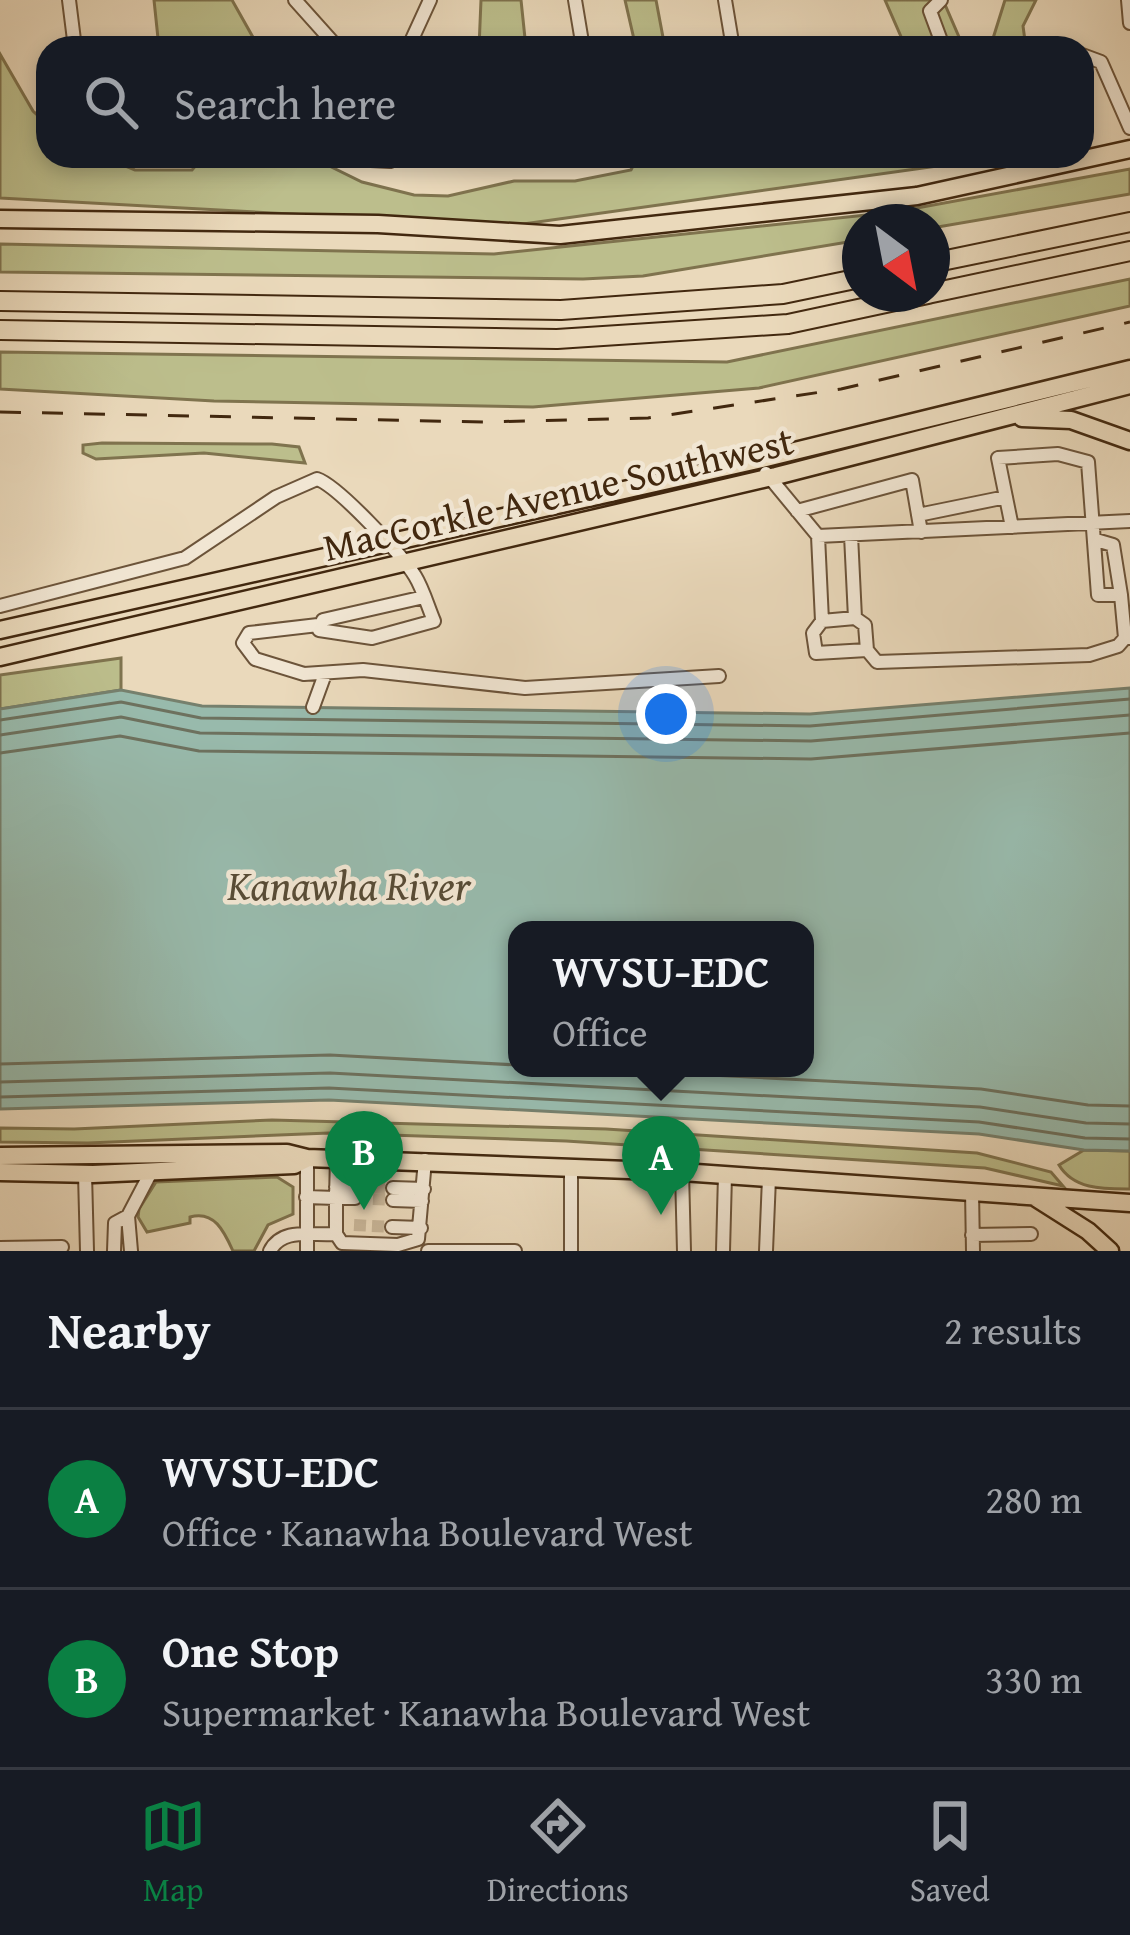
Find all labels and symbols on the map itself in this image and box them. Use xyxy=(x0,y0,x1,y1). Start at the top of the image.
north arrow xyxy=(842,204,950,312)
street label: MacCorkle Avenue Southwest xyxy=(317,411,799,575)
your location xyxy=(636,684,696,744)
water label: Kanawha River xyxy=(226,854,472,915)
pin: B xyxy=(325,1111,403,1210)
pin: A xyxy=(622,1116,700,1215)

